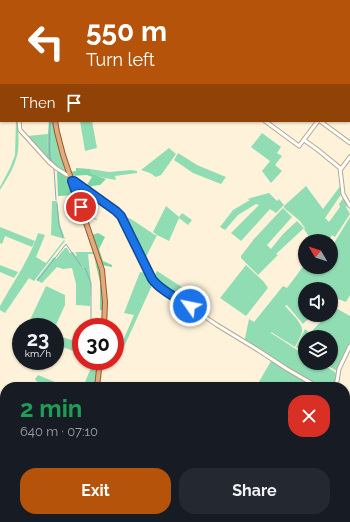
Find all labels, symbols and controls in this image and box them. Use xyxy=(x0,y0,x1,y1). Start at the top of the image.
text: 550 m xyxy=(86,15,167,48)
icon: left xyxy=(20,16,72,68)
text: Turn left xyxy=(86,49,155,70)
icon: arrive xyxy=(63,92,85,114)
text: Then xyxy=(20,94,55,112)
pin xyxy=(64,190,98,224)
icon: arrive xyxy=(70,196,92,218)
north arrow xyxy=(298,234,338,274)
map controls xyxy=(298,234,338,370)
button: sound xyxy=(298,282,338,322)
position arrow xyxy=(169,285,211,327)
speed limit sign: 30 xyxy=(72,318,124,370)
text: 23 xyxy=(27,327,49,351)
button: layers xyxy=(298,330,338,370)
text: km/h xyxy=(25,348,51,359)
text: 2 min xyxy=(20,394,82,423)
button: close xyxy=(288,395,330,437)
text: 640 m · 07:10 xyxy=(20,424,98,439)
button: Exit xyxy=(20,468,171,514)
button: Share xyxy=(179,468,330,514)

